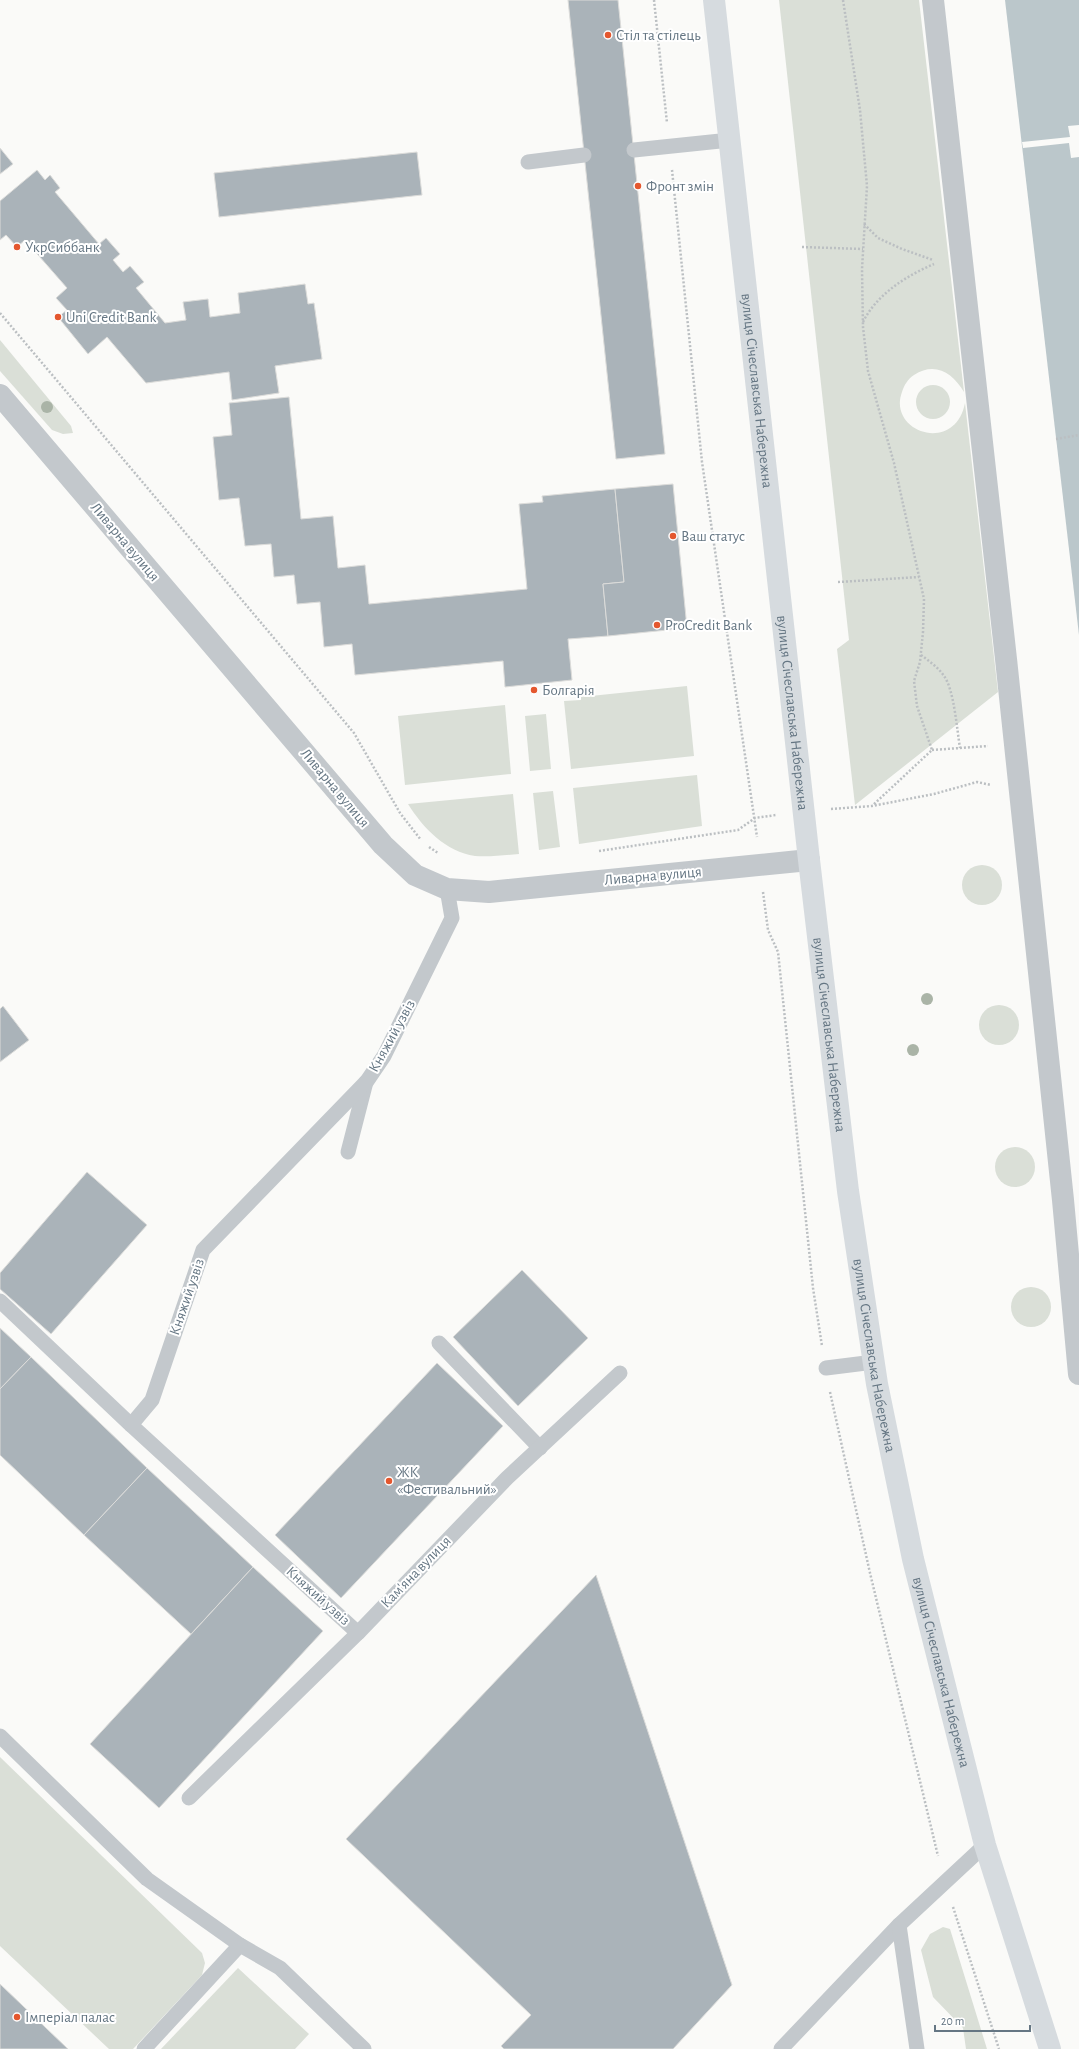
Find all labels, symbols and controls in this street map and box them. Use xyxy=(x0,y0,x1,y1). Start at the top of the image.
place label: Стіл та стілець xyxy=(616,28,701,43)
marker: Стіл та стілець xyxy=(603,30,613,40)
place label: Фронт змін xyxy=(646,179,714,194)
marker: Фронт змін xyxy=(633,181,643,191)
place label: УкрСиббанк xyxy=(25,240,100,255)
marker: УкрСиббанк xyxy=(12,242,22,252)
street label: вулиця Січеславська Набережна xyxy=(739,292,775,489)
place label: Uni Credit Bank xyxy=(66,310,156,325)
marker: Uni Credit Bank xyxy=(53,312,63,322)
street label: Ливарна вулиця xyxy=(88,500,162,584)
place label: Ваш статус xyxy=(681,529,745,544)
marker: Ваш статус xyxy=(668,531,678,541)
street label: вулиця Січеславська Набережна xyxy=(774,614,811,811)
place label: ProCredit Bank xyxy=(665,618,752,633)
marker: ProCredit Bank xyxy=(652,620,662,630)
place label: Болгарія xyxy=(542,683,595,698)
marker: Болгарія xyxy=(529,685,539,695)
street label: Ливарна вулиця xyxy=(298,746,372,830)
street label: Ливарна вулиця xyxy=(604,864,702,888)
street label: вулиця Січеславська Набережна xyxy=(811,936,849,1133)
street label: Княжий узвіз xyxy=(366,997,418,1075)
street label: Княжий узвіз xyxy=(167,1257,207,1337)
street label: вулиця Січеславська Набережна xyxy=(851,1258,898,1454)
place label: ЖК «Фестивальний» xyxy=(397,1465,497,1497)
marker: ЖК «Фестивальний» xyxy=(384,1476,394,1486)
street label: Кам'яна вулиця xyxy=(378,1533,454,1611)
street label: Княжий узвіз xyxy=(283,1564,353,1628)
street label: вулиця Січеславська Набережна xyxy=(910,1575,973,1769)
scale bar xyxy=(935,2007,1030,2033)
place label: Імперіал палас xyxy=(25,2010,115,2025)
marker: Імперіал палас xyxy=(12,2012,22,2022)
text: 20 m xyxy=(941,2015,964,2027)

